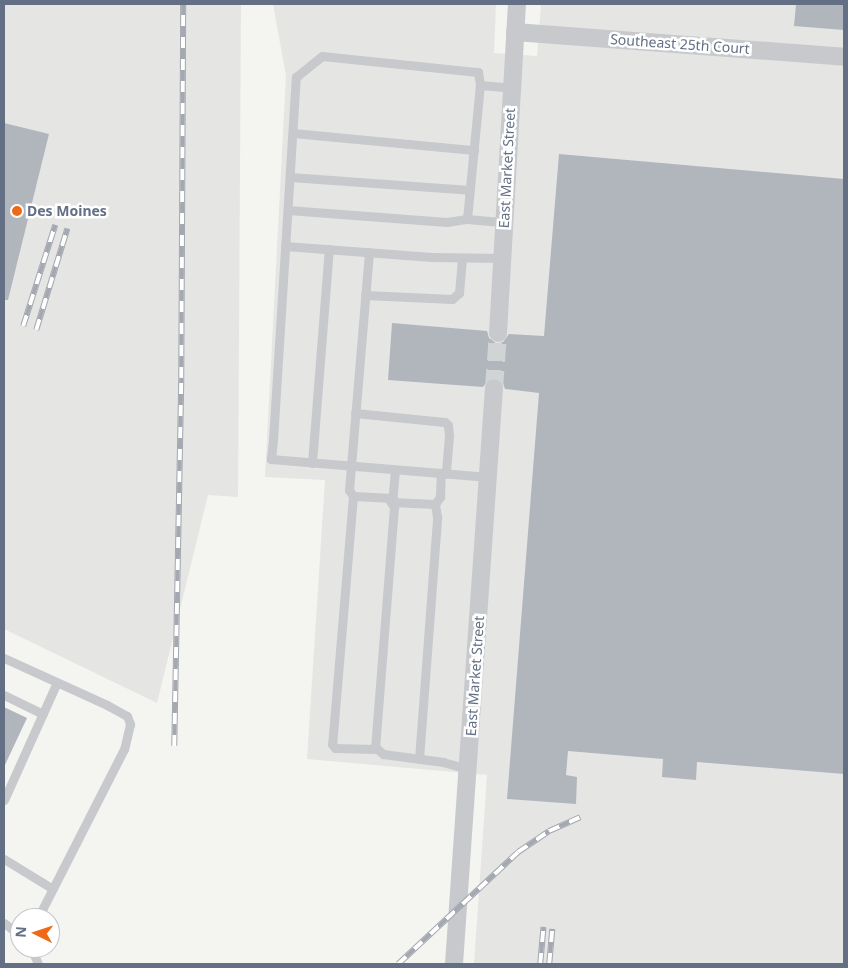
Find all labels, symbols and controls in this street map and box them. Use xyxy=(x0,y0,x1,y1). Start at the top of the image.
street label: Southeast 25th Court xyxy=(610,31,750,57)
street label: East Market Street xyxy=(495,107,519,229)
place label: Des Moines xyxy=(27,203,107,219)
marker: Des Moines xyxy=(11,205,23,217)
street label: East Market Street xyxy=(462,615,488,737)
north arrow xyxy=(10,908,60,958)
text: N xyxy=(11,926,30,938)

